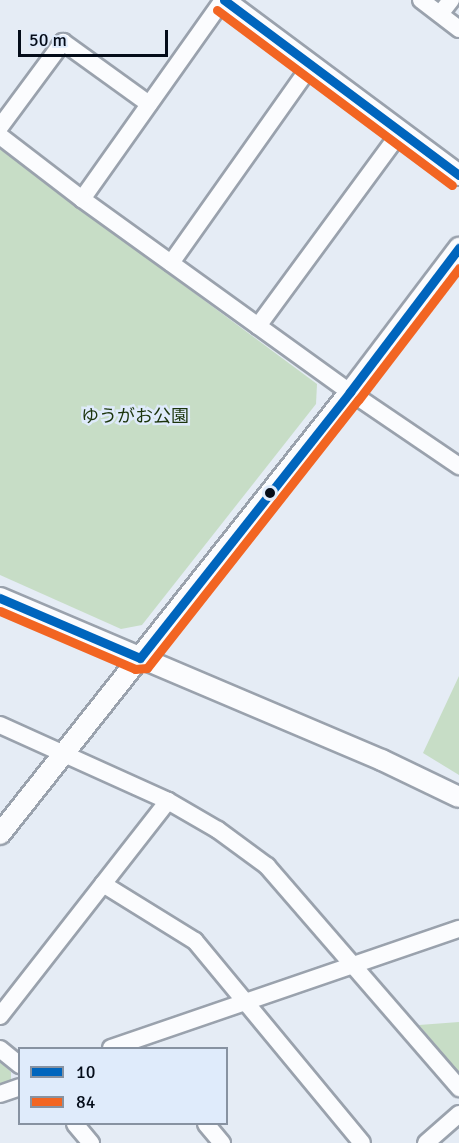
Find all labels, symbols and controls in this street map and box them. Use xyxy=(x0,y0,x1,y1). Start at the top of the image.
scale bar xyxy=(21,18,171,56)
text: 50 m xyxy=(29,29,67,51)
park label: ゆうがお公園 xyxy=(81,405,189,427)
unlabelled marker xyxy=(264,487,276,499)
legend xyxy=(18,1047,228,1125)
text: 10 xyxy=(76,1061,95,1083)
text: 84 xyxy=(76,1091,95,1113)

